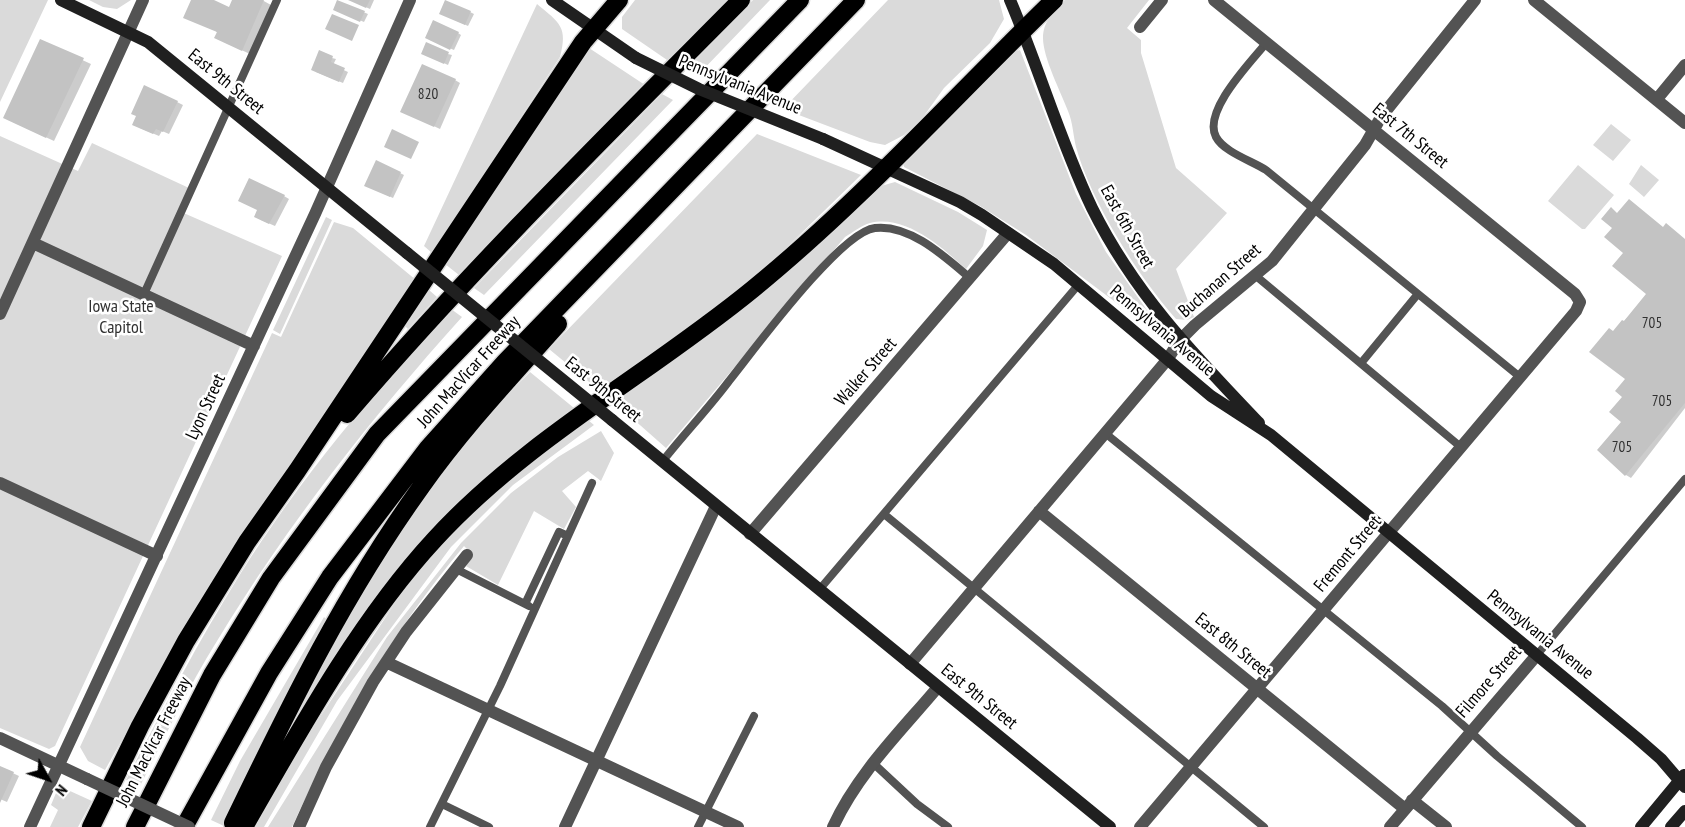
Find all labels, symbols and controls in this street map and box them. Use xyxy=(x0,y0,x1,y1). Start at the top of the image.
street label: East 9th Street xyxy=(184,45,268,119)
street label: Pennsylvania Avenue xyxy=(675,51,805,119)
house number: 820 xyxy=(418,86,438,104)
street label: East 7th Street xyxy=(1368,99,1452,173)
street label: East 6th Street xyxy=(1095,182,1159,272)
street label: Buchanan Street xyxy=(1174,239,1266,323)
street label: Pennsylvania Avenue xyxy=(1105,281,1219,381)
park label: Iowa State Capitol xyxy=(88,296,154,338)
street label: John MacVicar Freeway xyxy=(413,312,525,432)
house number: 705 xyxy=(1642,315,1662,333)
street label: Walker Street xyxy=(831,334,901,410)
street label: East 9th Street xyxy=(561,353,645,427)
street label: Lyon Street xyxy=(182,371,230,443)
house number: 705 xyxy=(1652,393,1672,411)
house number: 705 xyxy=(1612,439,1632,457)
street label: Fremont Street xyxy=(1310,511,1386,597)
street label: Pennsylvania Avenue xyxy=(1483,586,1597,684)
street label: East 8th Street xyxy=(1191,609,1275,683)
street label: Filmore Street xyxy=(1452,642,1526,722)
street label: East 9th Street xyxy=(937,660,1021,734)
street label: John MacVicar Freeway xyxy=(112,673,196,811)
north arrow xyxy=(18,749,78,809)
text: N xyxy=(51,781,72,800)

